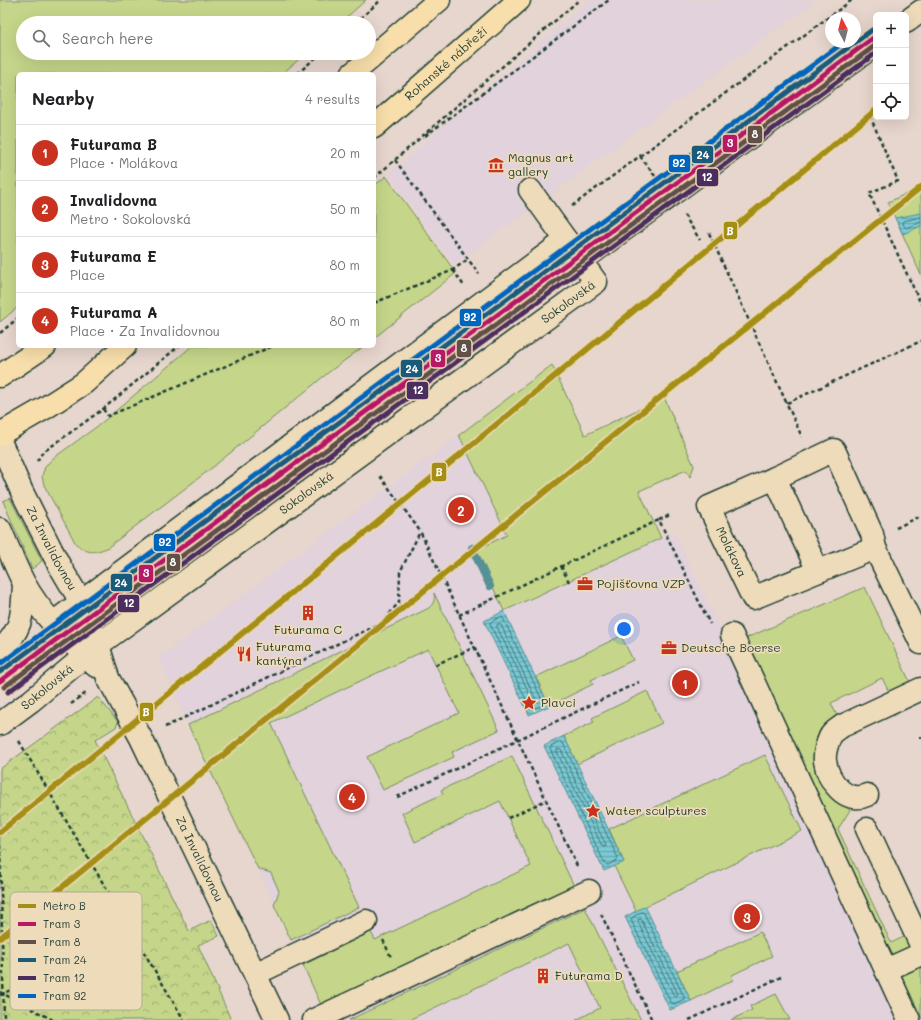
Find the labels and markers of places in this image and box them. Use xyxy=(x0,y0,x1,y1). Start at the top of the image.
place label: Magnus art gallery xyxy=(508,149,574,179)
museum icon: Magnus art gallery xyxy=(487,156,505,174)
pin: 2 xyxy=(448,495,474,525)
office icon: Pojišťovna VZP xyxy=(576,575,594,593)
place label: Pojišťovna VZP xyxy=(597,575,685,591)
building icon: Futurama C xyxy=(299,604,317,622)
place label: Futurama C xyxy=(274,621,342,637)
place label: Futurama kantýna xyxy=(256,638,312,668)
office icon: Deutsche Boerse xyxy=(660,639,678,657)
place label: Deutsche Boerse xyxy=(681,639,781,655)
restaurant icon: Futurama kantýna xyxy=(235,645,253,663)
pin: 1 xyxy=(672,668,698,698)
place icon: Plavci xyxy=(520,694,538,712)
place label: Plavci xyxy=(541,694,576,710)
pin: 4 xyxy=(339,782,365,812)
place icon: Water sculptures xyxy=(584,802,602,820)
place label: Water sculptures xyxy=(605,802,707,818)
pin: 3 xyxy=(734,902,760,932)
building icon: Futurama D xyxy=(534,967,552,985)
place label: Futurama D xyxy=(555,967,623,983)

